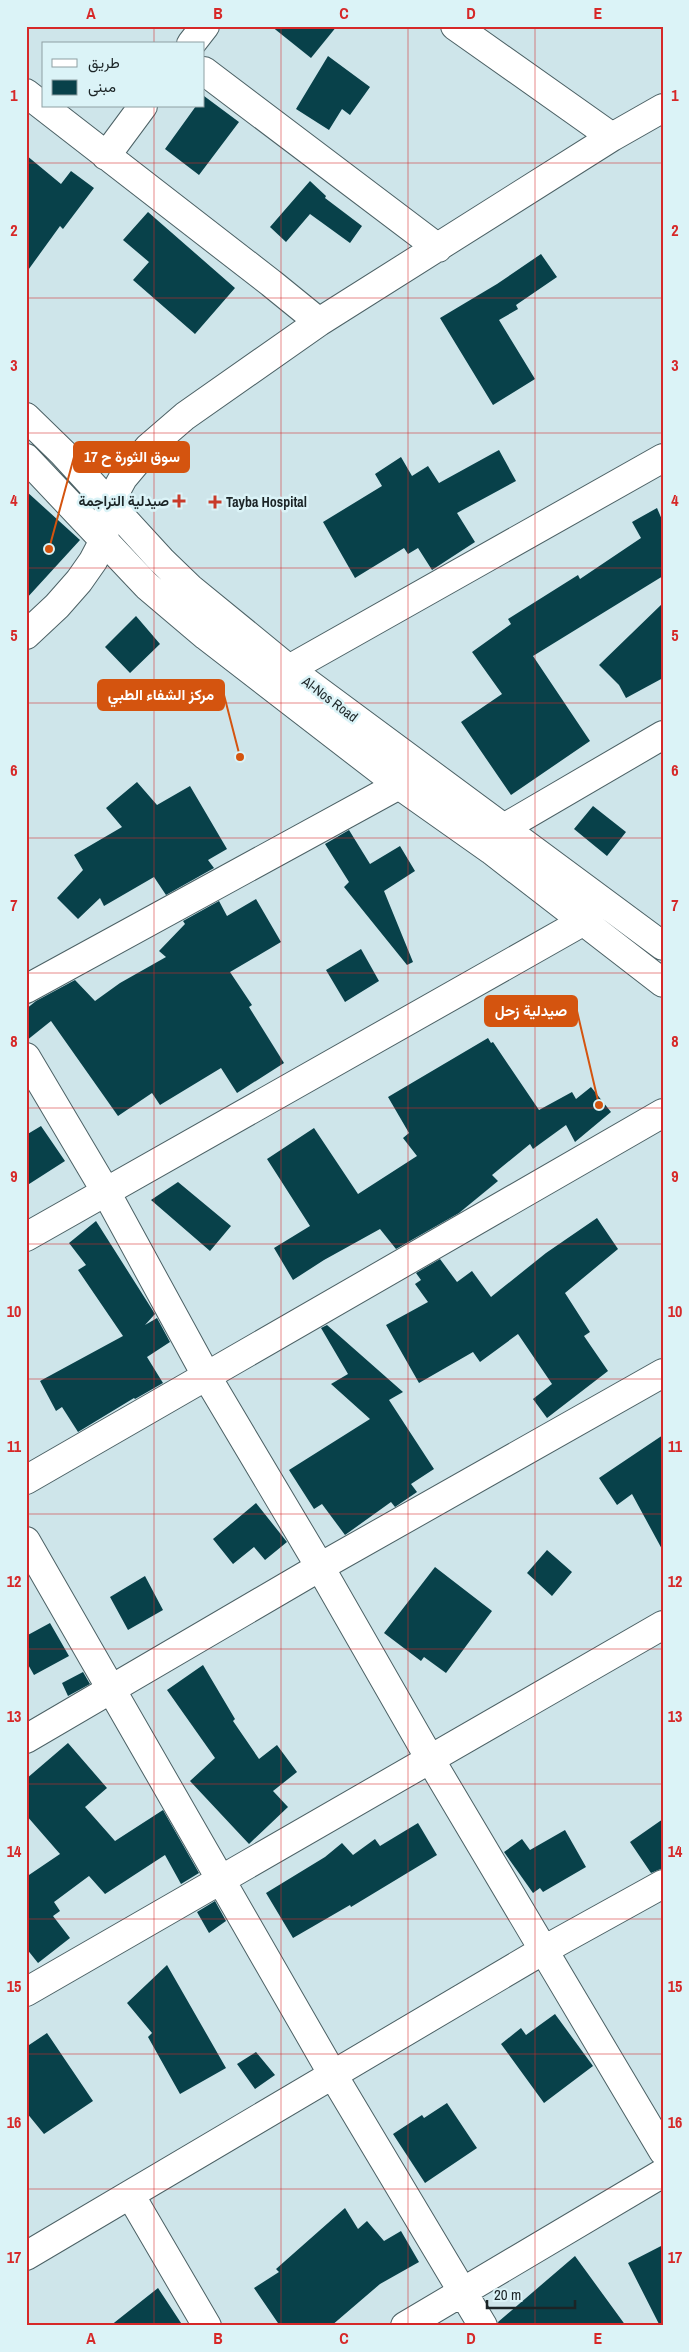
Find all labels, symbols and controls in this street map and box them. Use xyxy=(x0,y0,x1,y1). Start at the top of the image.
text: A xyxy=(86,2,96,24)
text: B xyxy=(213,2,223,24)
text: C xyxy=(339,2,349,24)
text: D xyxy=(466,2,476,24)
text: E xyxy=(594,2,603,24)
legend xyxy=(42,42,205,108)
text: طريق xyxy=(88,52,120,73)
text: مبنى xyxy=(88,76,116,97)
text: 1 xyxy=(10,84,18,106)
text: 1 xyxy=(671,84,679,106)
text: 2 xyxy=(10,219,18,241)
text: 2 xyxy=(671,219,679,241)
text: 3 xyxy=(10,354,18,376)
text: 3 xyxy=(671,354,679,376)
callout: سوق الثورة ح 17 xyxy=(74,442,189,472)
text: سوق الثورة ح 17 xyxy=(84,446,180,467)
text: 4 xyxy=(10,489,18,511)
text: 4 xyxy=(671,489,679,511)
place label: صيدلية التراجمة xyxy=(78,492,169,510)
place label: Tayba Hospital xyxy=(226,493,307,511)
marker: صيدلية التراجمة xyxy=(173,495,185,507)
marker: Tayba Hospital xyxy=(208,495,222,509)
text: 5 xyxy=(10,624,18,646)
text: 5 xyxy=(671,624,679,646)
street label: Al-Nos Road xyxy=(298,672,361,726)
callout: مركز الشفاء الطبي xyxy=(98,680,224,710)
text: مركز الشفاء الطبي xyxy=(108,684,214,708)
text: 6 xyxy=(10,759,18,781)
text: 6 xyxy=(671,759,679,781)
text: 7 xyxy=(10,894,18,916)
text: 7 xyxy=(671,894,679,916)
callout: صيدلية زحل xyxy=(485,996,577,1026)
text: صيدلية زحل xyxy=(495,1000,567,1021)
text: 8 xyxy=(10,1030,18,1052)
text: 8 xyxy=(671,1030,679,1052)
text: 9 xyxy=(10,1165,18,1187)
text: 9 xyxy=(671,1165,679,1187)
text: 10 xyxy=(7,1300,21,1322)
text: 10 xyxy=(668,1300,682,1322)
text: 11 xyxy=(7,1435,22,1457)
text: 11 xyxy=(668,1435,683,1457)
text: 12 xyxy=(7,1570,21,1592)
text: 12 xyxy=(668,1570,682,1592)
text: 13 xyxy=(7,1705,21,1727)
text: 13 xyxy=(668,1705,682,1727)
text: 14 xyxy=(7,1840,22,1862)
text: 14 xyxy=(668,1840,683,1862)
text: 15 xyxy=(7,1975,21,1997)
text: 15 xyxy=(668,1975,682,1997)
text: 16 xyxy=(7,2111,21,2133)
text: 16 xyxy=(668,2111,682,2133)
text: 17 xyxy=(7,2246,21,2268)
text: 17 xyxy=(668,2246,682,2268)
scale bar xyxy=(487,2277,574,2309)
text: 20 m xyxy=(494,2284,521,2305)
text: A xyxy=(86,2327,96,2349)
text: B xyxy=(213,2327,223,2349)
text: C xyxy=(339,2327,349,2349)
text: D xyxy=(466,2327,476,2349)
text: E xyxy=(594,2327,603,2349)

